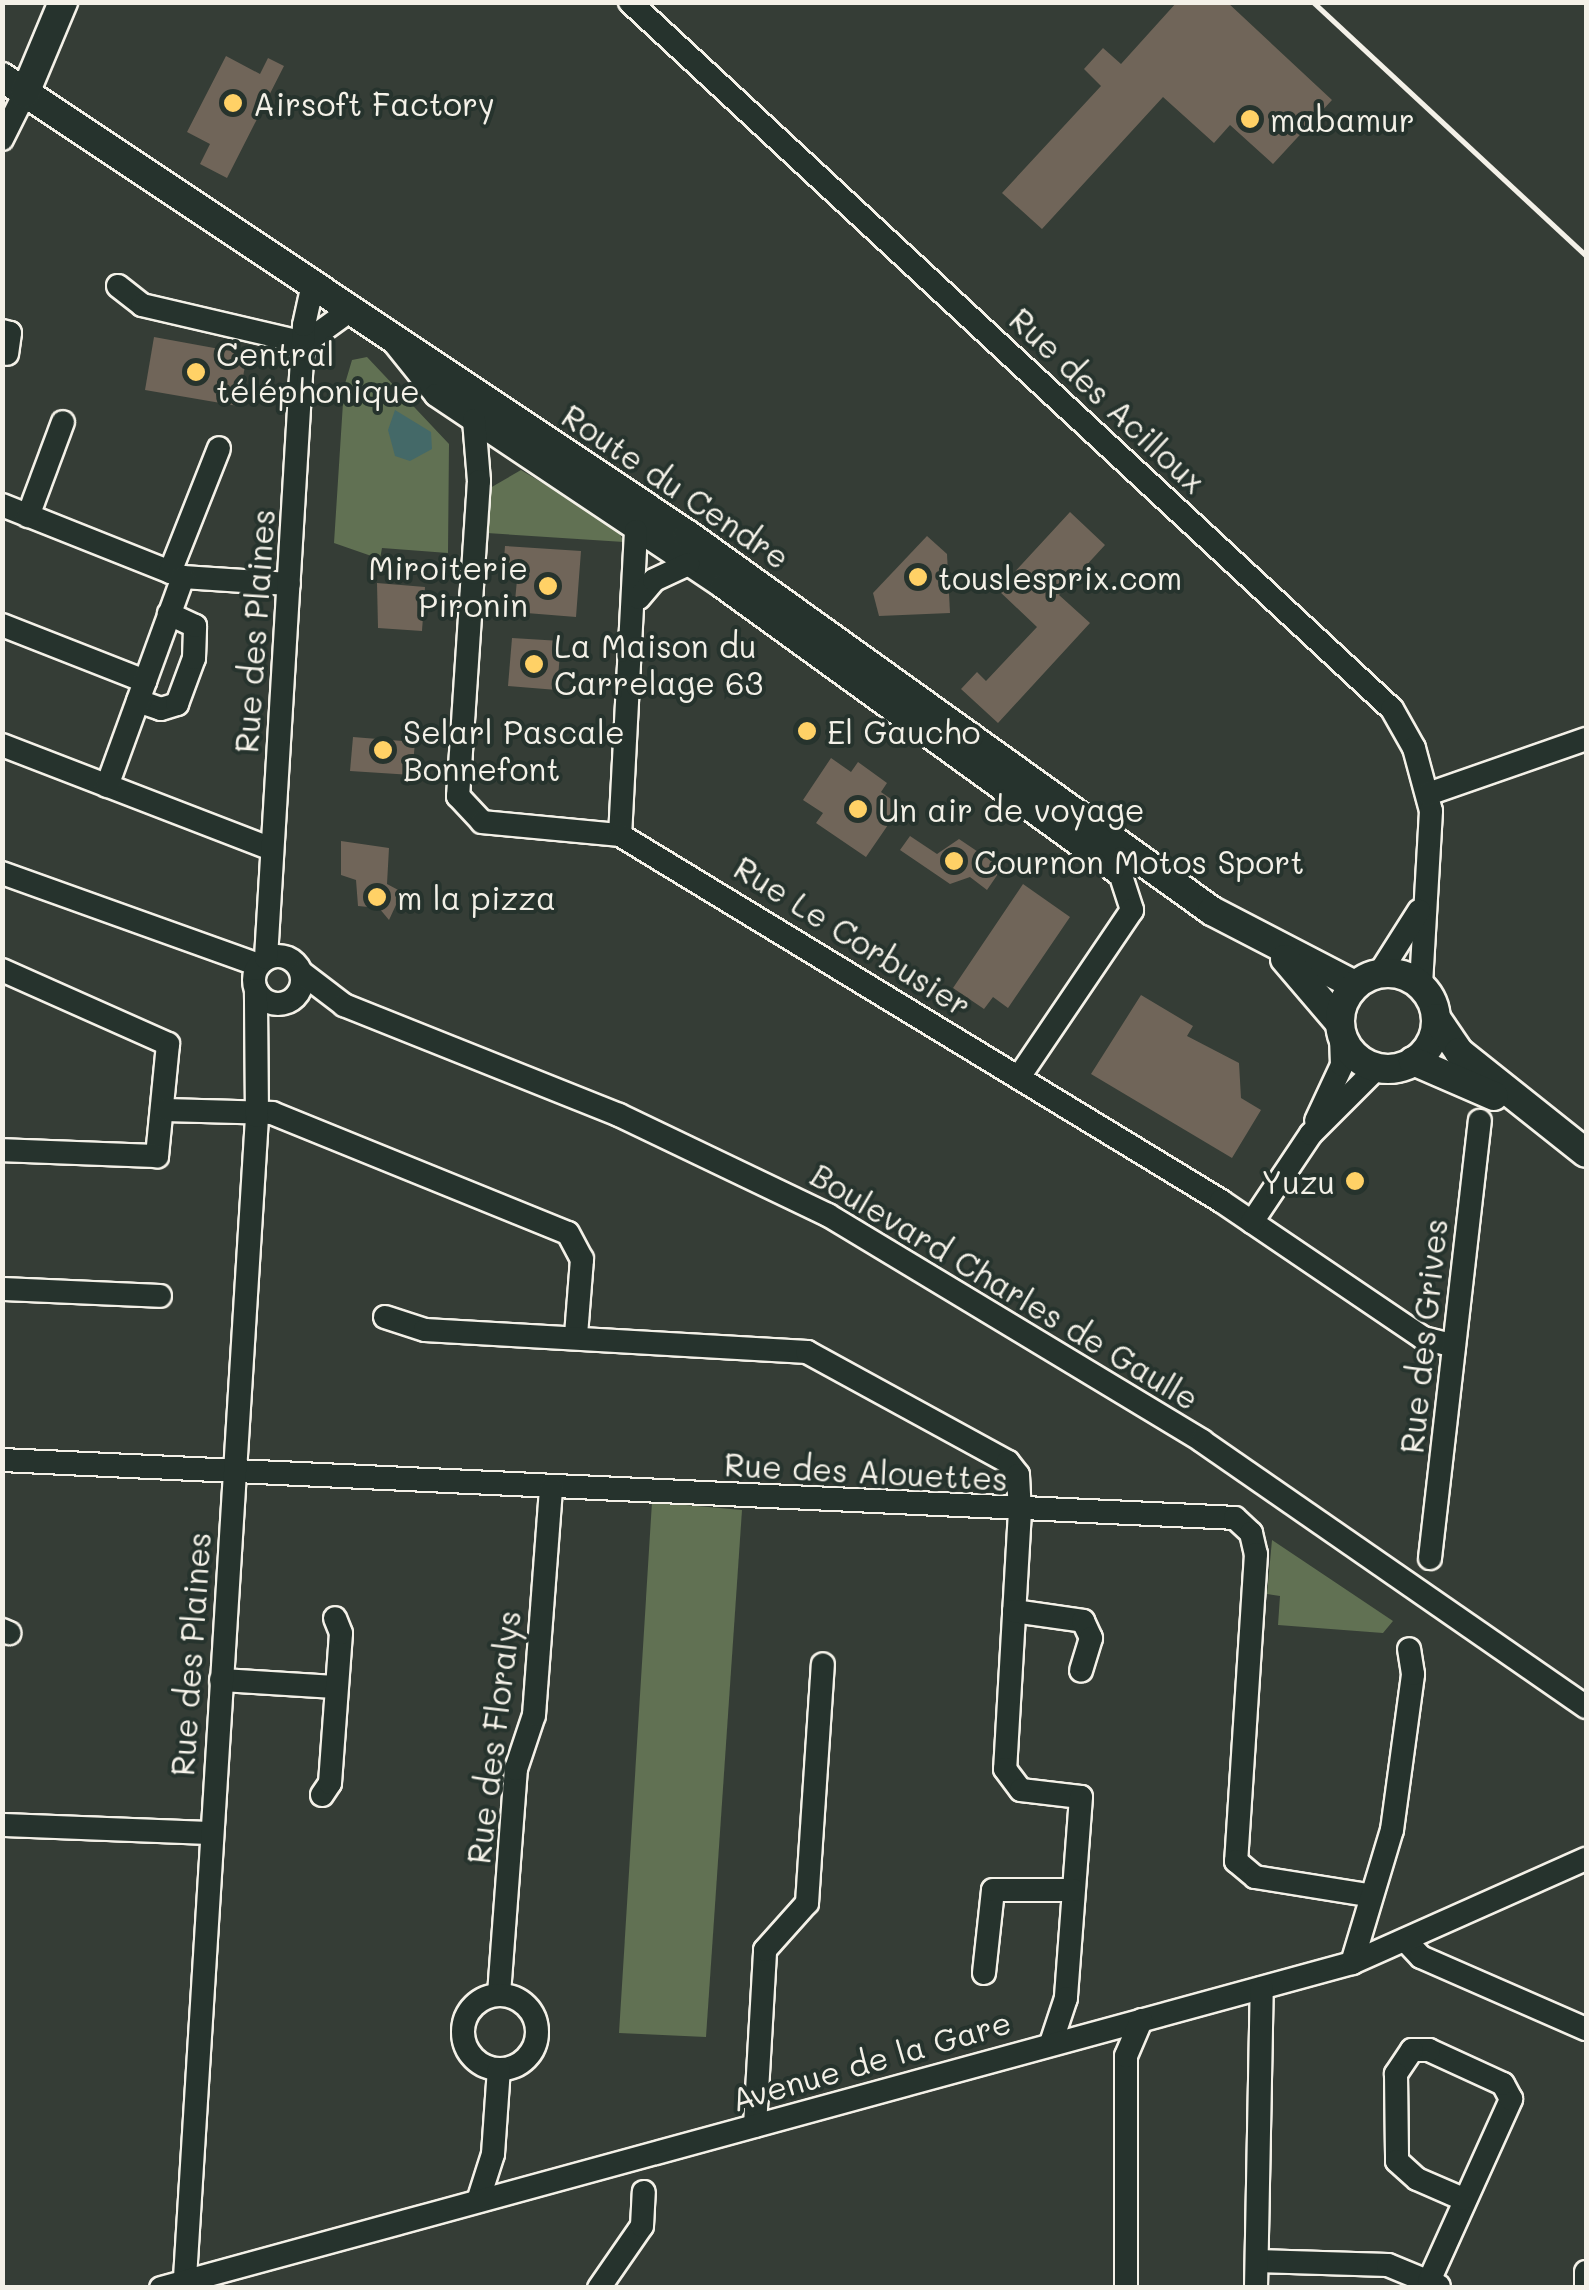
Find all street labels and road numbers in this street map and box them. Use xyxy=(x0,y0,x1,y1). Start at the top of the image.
street label: Rue des Acilloux xyxy=(1002,300,1214,500)
street label: Route du Cendre xyxy=(555,396,797,576)
street label: Rue des Plaines xyxy=(226,508,282,754)
street label: Rue Le Corbusier xyxy=(728,848,978,1024)
street label: Boulevard Charles de Gaulle xyxy=(804,1155,1206,1417)
street label: Rue des Grives xyxy=(1392,1217,1454,1455)
street label: Rue des Alouettes xyxy=(723,1444,1009,1498)
street label: Rue des Plaines xyxy=(162,1531,218,1777)
street label: Rue des Floralys xyxy=(458,1608,528,1866)
street label: Avenue de la Gare xyxy=(727,2002,1015,2118)

